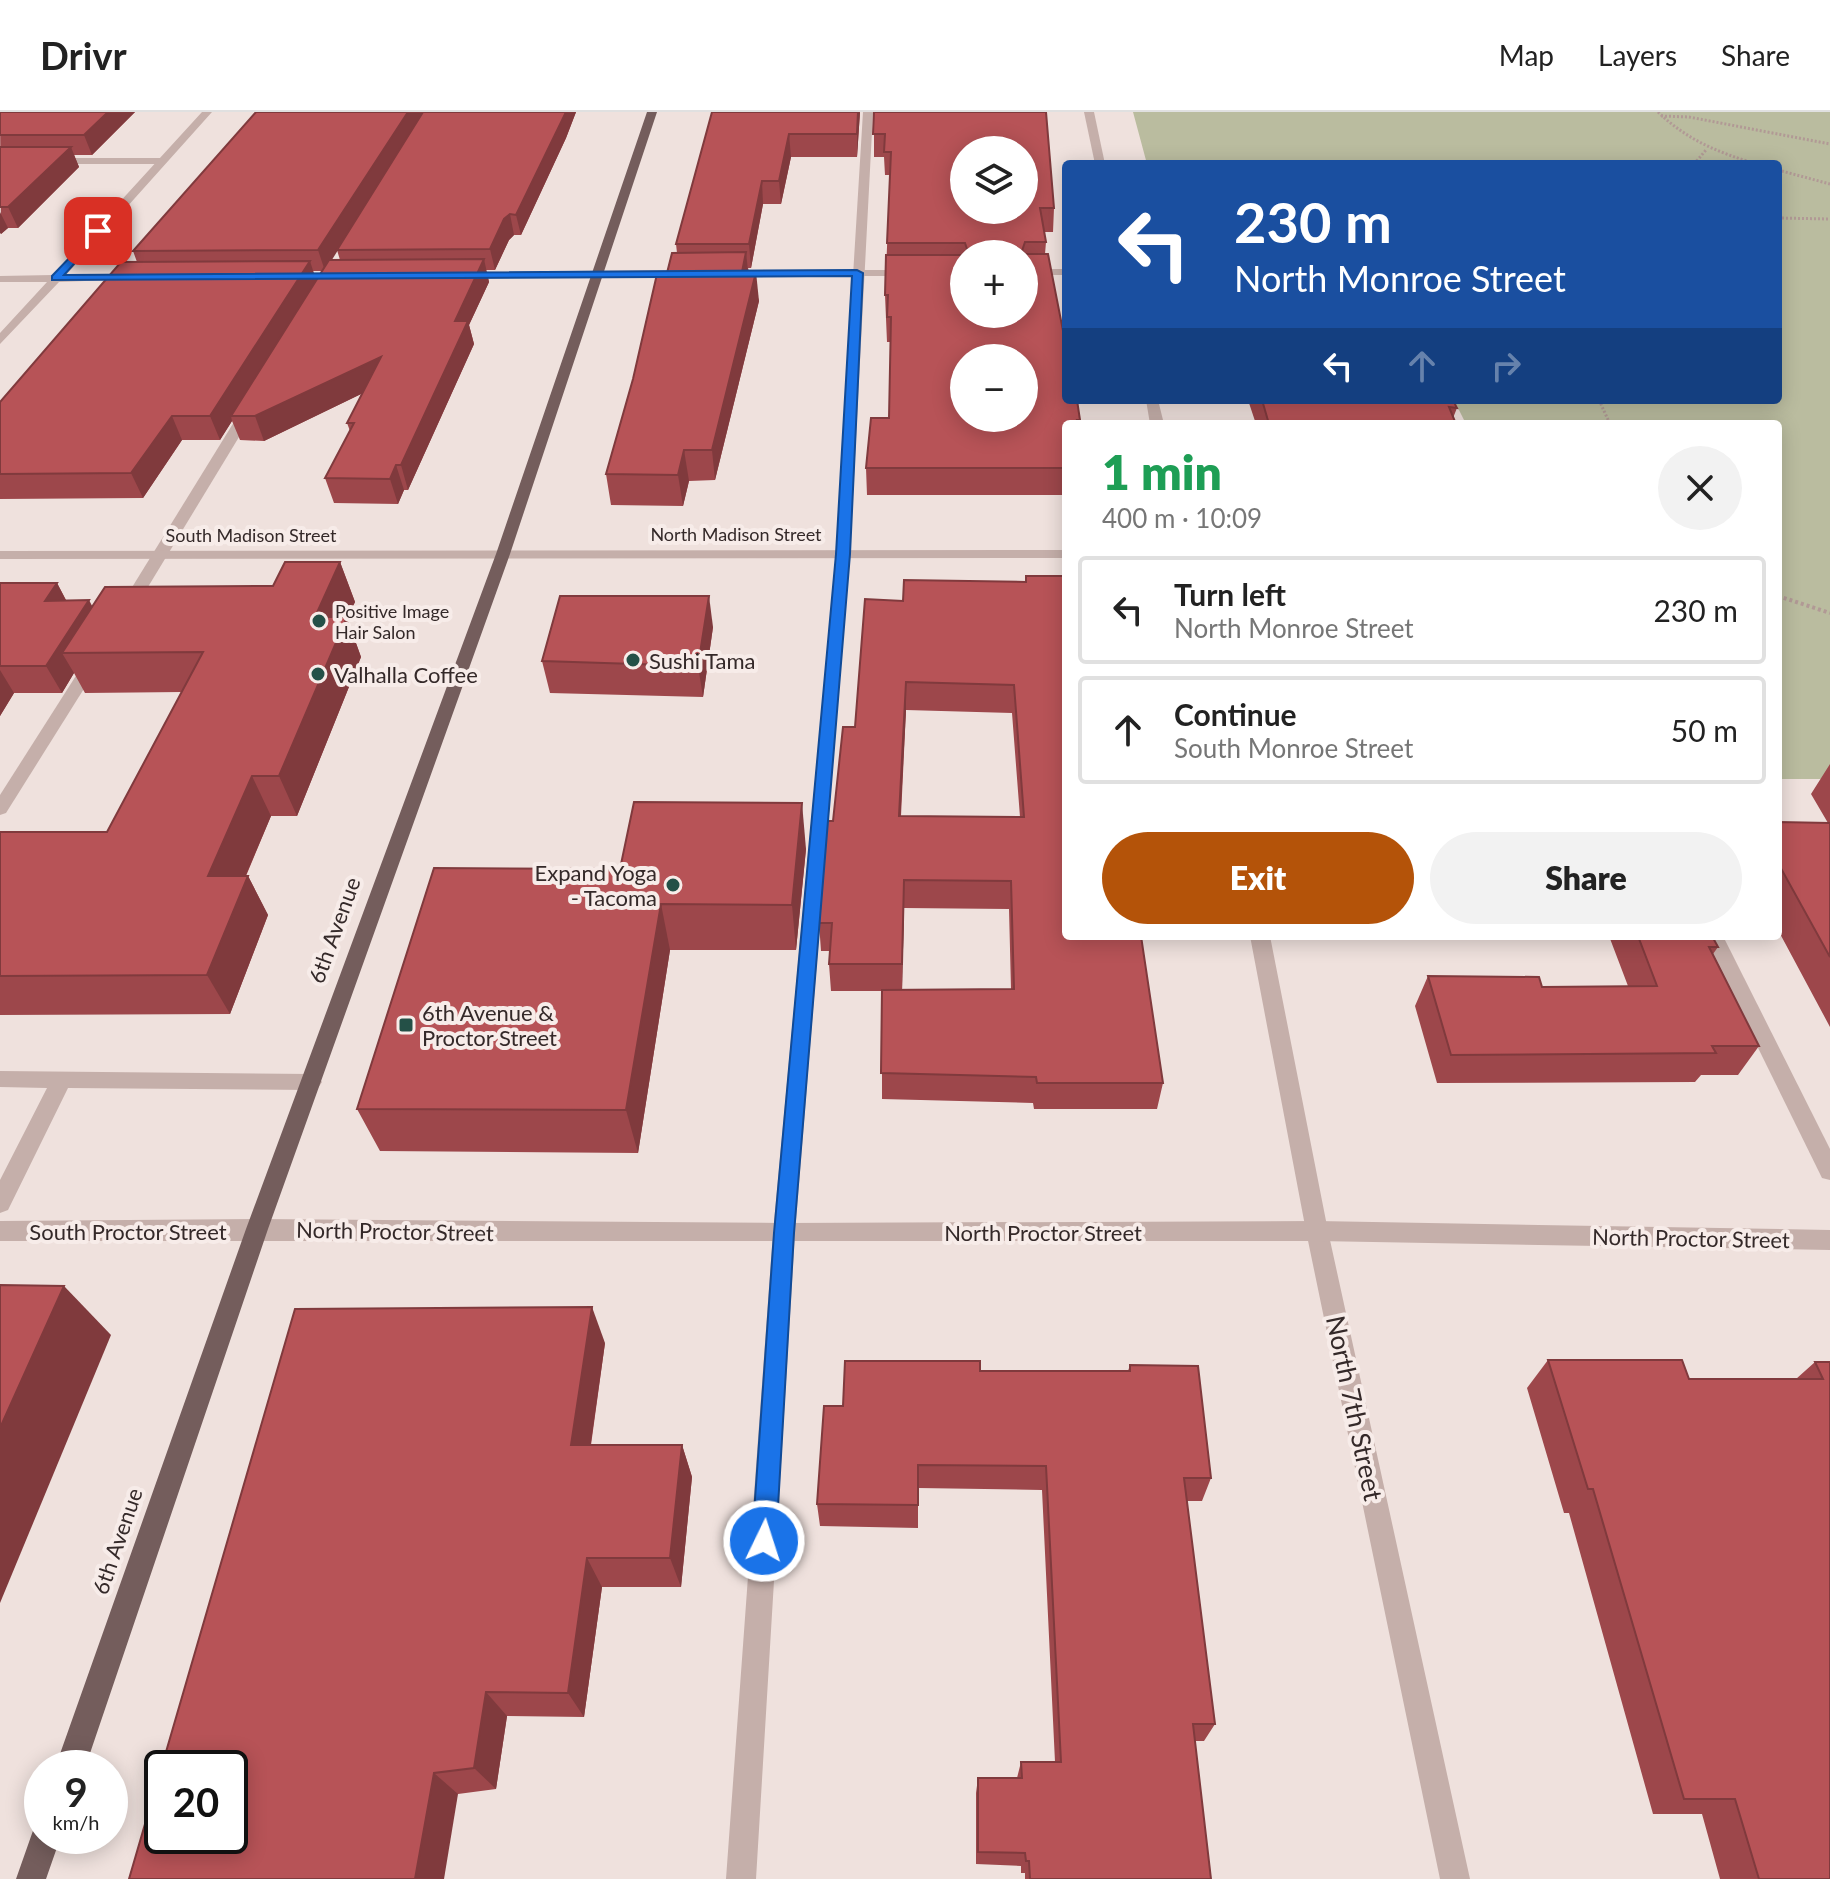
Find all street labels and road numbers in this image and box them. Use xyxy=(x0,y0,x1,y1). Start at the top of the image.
street label: North Madison Street xyxy=(650,523,822,545)
street label: South Madison Street xyxy=(166,524,337,546)
street label: 6th Avenue xyxy=(302,873,366,987)
street label: North Proctor Street xyxy=(296,1216,494,1246)
street label: South Proctor Street xyxy=(29,1218,227,1245)
street label: North Proctor Street xyxy=(944,1219,1142,1246)
street label: North Proctor Street xyxy=(1592,1223,1790,1253)
street label: North 7th Street xyxy=(1320,1313,1390,1504)
street label: 6th Avenue xyxy=(86,1484,148,1598)

